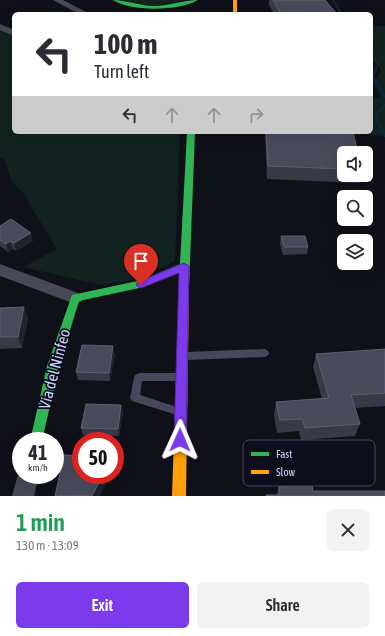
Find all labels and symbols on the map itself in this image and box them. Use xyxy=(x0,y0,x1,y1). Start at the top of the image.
pin xyxy=(124,244,158,285)
street label: Via del Ninfeo xyxy=(35,327,73,411)
position arrow xyxy=(159,419,201,461)
speed limit sign: 50 xyxy=(72,432,124,484)
legend xyxy=(243,440,375,486)
text: Fast xyxy=(276,448,292,460)
text: Slow xyxy=(276,466,295,478)

